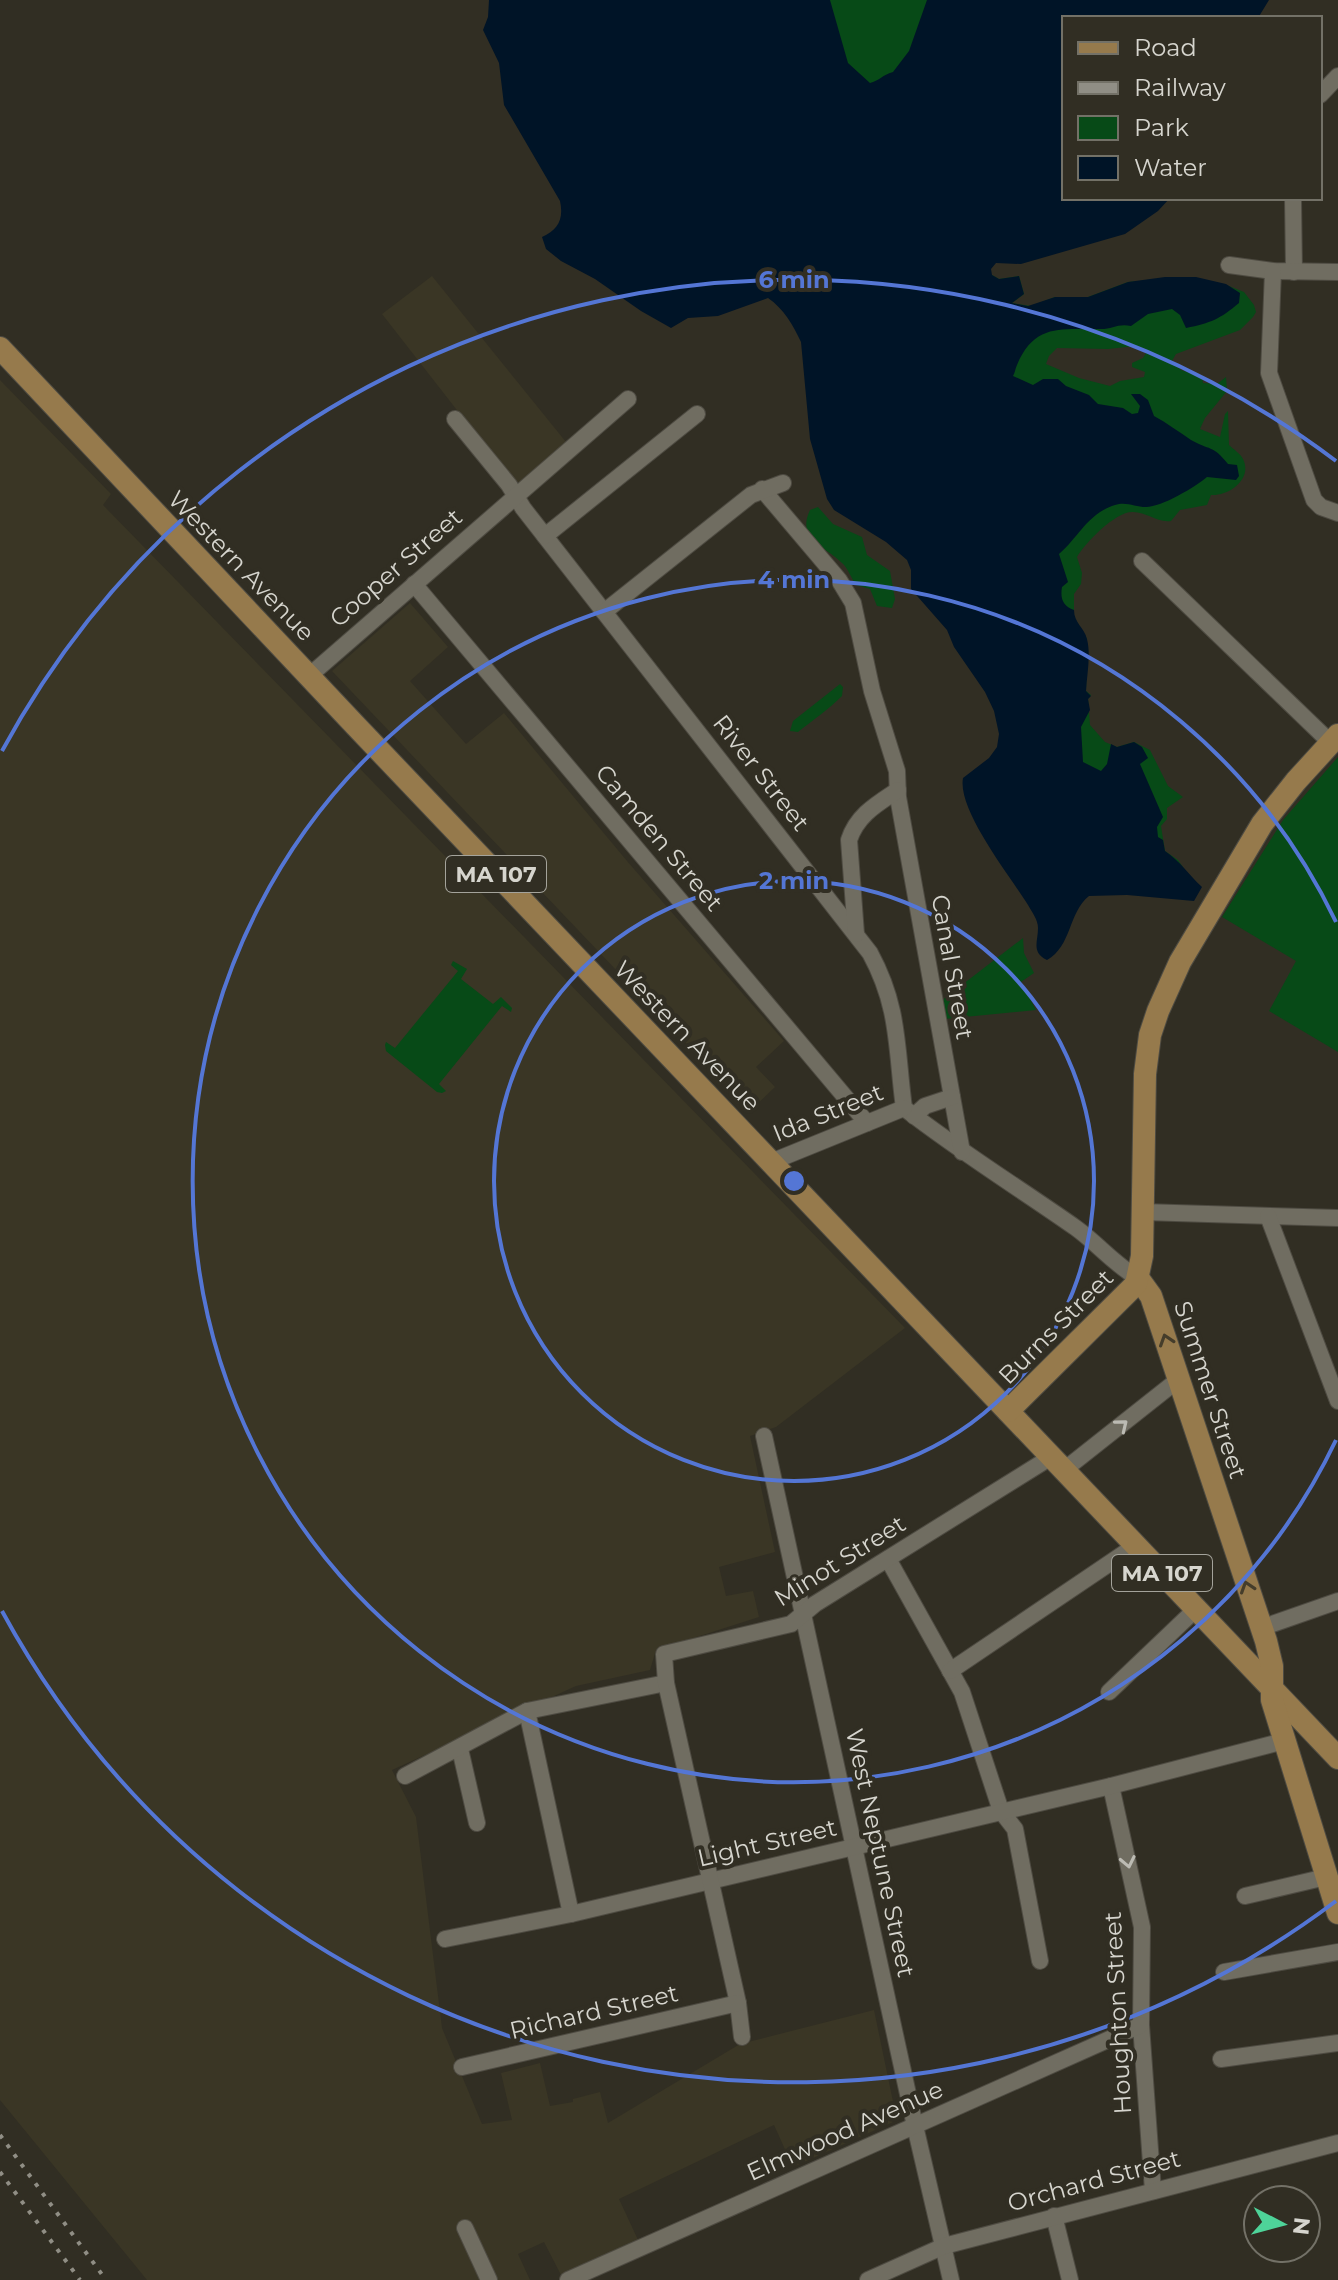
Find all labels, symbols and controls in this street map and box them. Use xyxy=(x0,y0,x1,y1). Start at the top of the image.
legend xyxy=(1062,16,1322,200)
text: Road xyxy=(1134,33,1197,62)
text: Railway xyxy=(1134,73,1226,102)
text: Park xyxy=(1134,113,1189,142)
text: Water xyxy=(1134,153,1207,182)
text: 6 min xyxy=(758,265,830,294)
street label: Western Avenue xyxy=(162,484,321,647)
street label: Cooper Street xyxy=(324,502,468,633)
text: 4 min xyxy=(758,565,830,594)
street label: River Street xyxy=(707,709,816,837)
street label: Camden Street xyxy=(590,759,729,917)
road number: MA 107 xyxy=(446,856,546,892)
text: 2 min xyxy=(759,866,829,895)
street label: Canal Street xyxy=(925,892,980,1042)
street label: Western Avenue xyxy=(608,954,767,1117)
street label: Ida Street xyxy=(768,1077,888,1148)
centre of rings xyxy=(780,1167,808,1195)
street label: Burns Street xyxy=(992,1263,1119,1390)
street label: Summer Street xyxy=(1168,1297,1253,1482)
one-way arrow xyxy=(1159,1334,1175,1348)
one-way arrow xyxy=(1112,1420,1127,1435)
street label: Minot Street xyxy=(769,1509,911,1612)
road number: MA 107 xyxy=(1112,1555,1212,1591)
one-way arrow xyxy=(1241,1580,1257,1594)
street label: West Neptune Street xyxy=(840,1726,921,1980)
street label: Light Street xyxy=(695,1812,839,1873)
one-way arrow xyxy=(1119,1854,1136,1868)
street label: Houghton Street xyxy=(1098,1911,1137,2115)
street label: Richard Street xyxy=(507,1978,681,2045)
street label: Elmwood Avenue xyxy=(742,2074,947,2187)
street label: Orchard Street xyxy=(1004,2143,1184,2218)
north arrow xyxy=(1242,2184,1322,2264)
text: N xyxy=(1287,2216,1316,2236)

